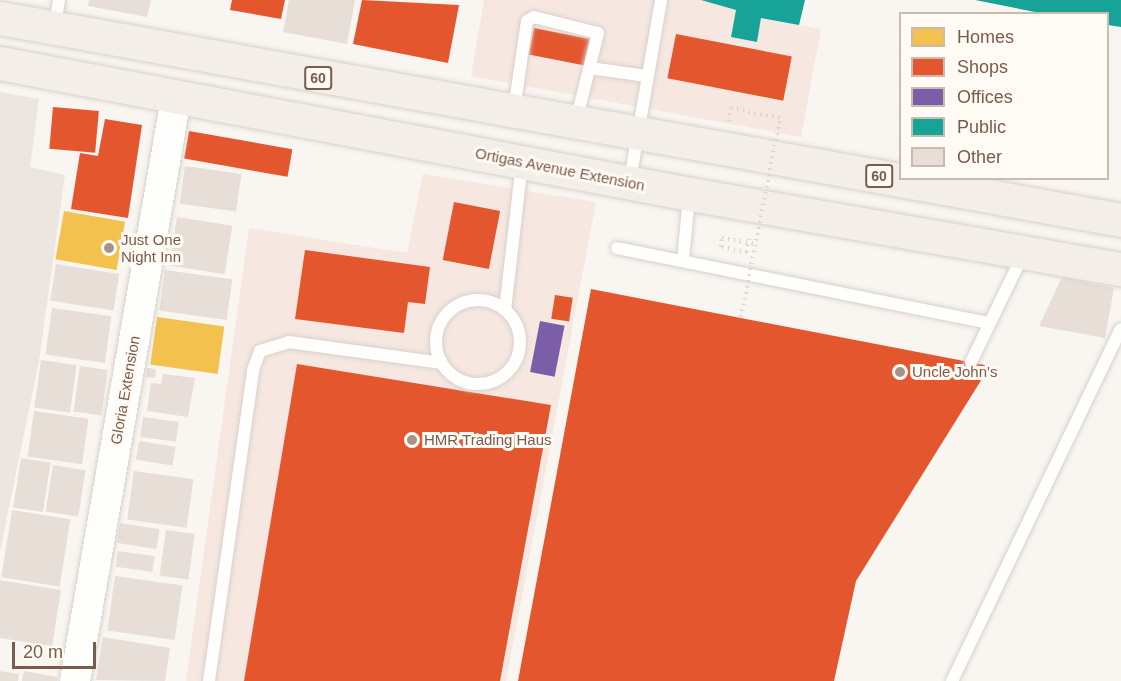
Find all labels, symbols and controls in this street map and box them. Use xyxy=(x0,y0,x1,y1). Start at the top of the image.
legend xyxy=(899,12,1109,180)
text: Homes xyxy=(957,27,1014,47)
text: Shops xyxy=(957,57,1008,77)
road number: 60 xyxy=(303,67,333,89)
text: Offices xyxy=(957,87,1013,107)
text: Public xyxy=(957,117,1006,137)
street label: Ortigas Avenue Extension xyxy=(473,144,647,194)
text: Other xyxy=(957,147,1002,167)
road number: 60 xyxy=(864,165,894,187)
place label: Just One Night Inn xyxy=(121,230,181,265)
marker: Just One Night Inn xyxy=(102,241,116,255)
street label: Gloria Extension xyxy=(107,334,143,446)
place label: Uncle John's xyxy=(912,363,997,381)
marker: Uncle John's xyxy=(893,365,907,379)
place label: HMR Trading Haus xyxy=(424,431,552,449)
marker: HMR Trading Haus xyxy=(405,433,419,447)
scale bar xyxy=(15,630,99,668)
text: 20 m xyxy=(23,642,63,662)

